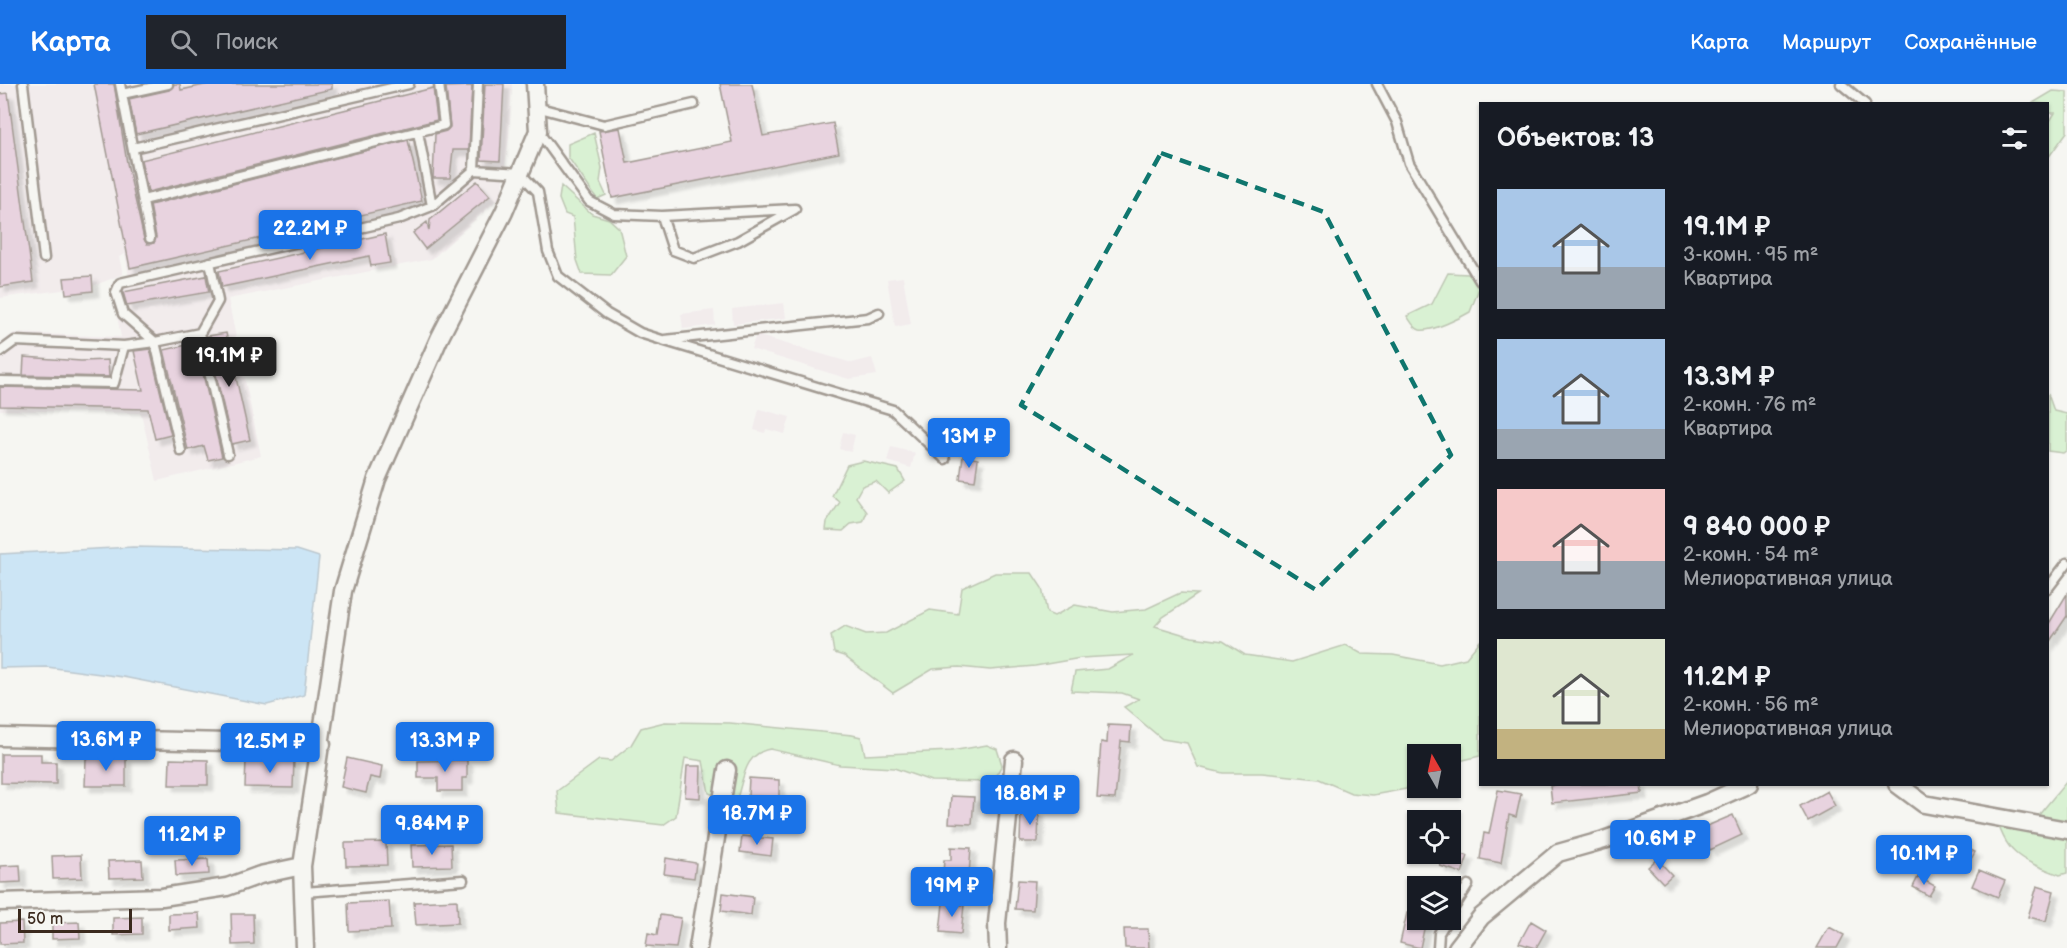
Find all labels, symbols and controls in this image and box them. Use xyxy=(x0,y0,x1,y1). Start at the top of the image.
search box xyxy=(146,15,566,69)
text: Карта xyxy=(30,26,110,59)
icon: search xyxy=(167,26,200,59)
text: Поиск xyxy=(215,29,278,56)
text: Карта xyxy=(1690,30,1749,55)
text: Маршрут xyxy=(1782,30,1871,55)
text: Сохранённые xyxy=(1904,30,2037,55)
icon: filters xyxy=(1998,122,2031,155)
text: Объектов: 13 xyxy=(1497,123,1654,154)
pin: 22.2M ₽ xyxy=(255,210,365,261)
text: 19.1M ₽ xyxy=(1683,212,1770,243)
icon: home xyxy=(1545,213,1617,285)
text: 22.2M ₽ xyxy=(273,217,347,241)
text: 3-комн. · 95 m² xyxy=(1683,243,1818,267)
text: Квартира xyxy=(1683,267,1773,291)
pin: 19.1M ₽ xyxy=(174,337,284,388)
text: 19.1M ₽ xyxy=(195,344,263,368)
text: 13.3M ₽ xyxy=(1683,362,1775,393)
icon: home xyxy=(1545,363,1617,435)
text: 2-комн. · 76 m² xyxy=(1683,393,1816,417)
text: Квартира xyxy=(1683,417,1773,441)
pin: 13M ₽ xyxy=(927,418,1011,469)
text: 13M ₽ xyxy=(942,425,996,449)
text: 9 840 000 ₽ xyxy=(1683,512,1830,543)
icon: home xyxy=(1545,513,1617,585)
text: 2-комн. · 54 m² xyxy=(1683,543,1819,567)
text: Мелиоративная улица xyxy=(1683,567,1893,591)
text: 11.2M ₽ xyxy=(1683,662,1771,693)
icon: home xyxy=(1545,663,1617,735)
text: 2-комн. · 56 m² xyxy=(1683,693,1819,717)
text: Мелиоративная улица xyxy=(1683,717,1893,741)
pin: 13.6M ₽ xyxy=(51,721,161,772)
pin: 13.3M ₽ xyxy=(390,722,500,773)
pin: 12.5M ₽ xyxy=(215,723,325,774)
text: 13.6M ₽ xyxy=(71,728,141,752)
text: 13.3M ₽ xyxy=(410,729,480,753)
text: 12.5M ₽ xyxy=(235,730,305,754)
north arrow xyxy=(1407,744,1461,798)
map controls xyxy=(1407,744,1461,930)
pin: 18.8M ₽ xyxy=(975,775,1085,826)
text: 18.8M ₽ xyxy=(994,782,1066,806)
pin: 18.7M ₽ xyxy=(702,795,812,846)
text: 18.7M ₽ xyxy=(722,802,792,826)
pin: 9.84M ₽ xyxy=(377,805,487,856)
button: locate xyxy=(1407,810,1461,864)
text: 9.84M ₽ xyxy=(395,812,469,836)
pin: 11.2M ₽ xyxy=(137,816,247,867)
pin: 10.6M ₽ xyxy=(1605,820,1715,871)
text: 11.2M ₽ xyxy=(158,823,226,847)
text: 10.6M ₽ xyxy=(1624,827,1696,851)
pin: 10.1M ₽ xyxy=(1869,835,1979,886)
text: 10.1M ₽ xyxy=(1890,842,1958,866)
pin: 19M ₽ xyxy=(910,867,994,918)
text: 19M ₽ xyxy=(925,874,979,898)
button: layers xyxy=(1407,876,1461,930)
scale bar xyxy=(18,906,132,934)
text: 50 m xyxy=(27,910,63,929)

